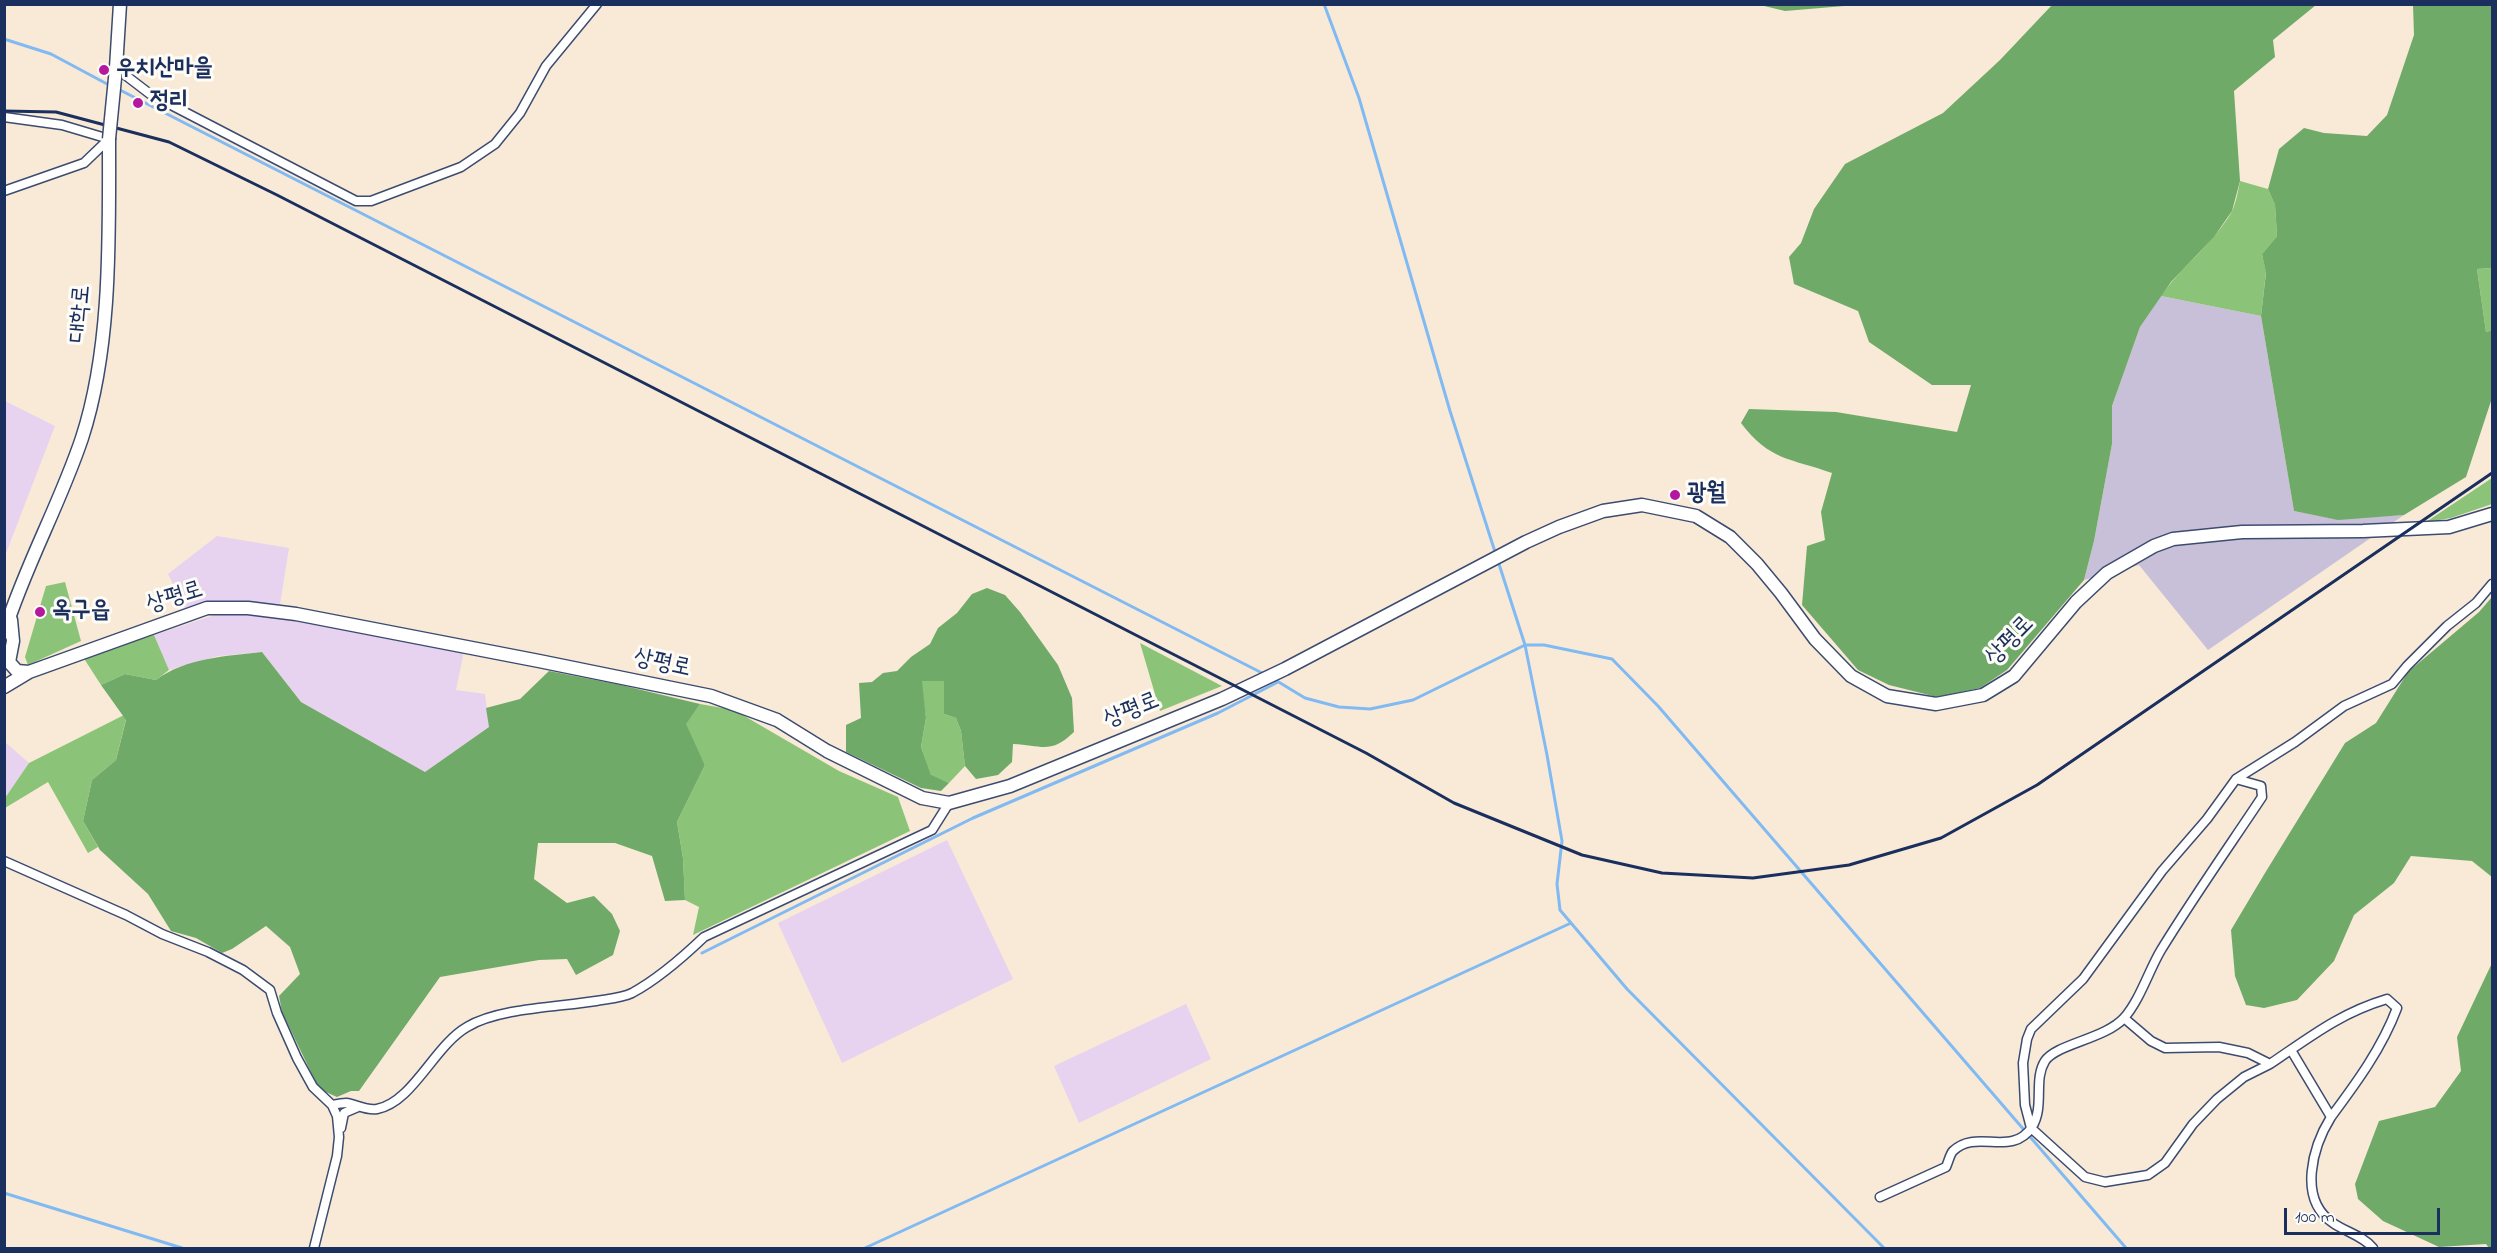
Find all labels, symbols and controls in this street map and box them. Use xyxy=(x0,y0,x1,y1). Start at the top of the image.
place label: 우치산마을 xyxy=(116,56,213,84)
marker: 우치산마을 xyxy=(97,63,111,77)
place label: 정리 xyxy=(150,89,189,117)
marker: 정리 xyxy=(131,96,145,110)
street label: 대학로 xyxy=(65,284,99,344)
place label: 광월 xyxy=(1687,481,1726,509)
marker: 광월 xyxy=(1668,488,1682,502)
street label: 상평로 xyxy=(143,577,207,621)
place label: 옥구읍 xyxy=(52,598,110,626)
marker: 옥구읍 xyxy=(33,605,47,619)
street label: 상평로 xyxy=(1981,611,2041,673)
street label: 상평로 xyxy=(631,645,693,685)
street label: 상평로 xyxy=(1100,688,1164,736)
scale bar xyxy=(2287,1196,2443,1234)
text: 100 m xyxy=(2295,1205,2335,1231)

